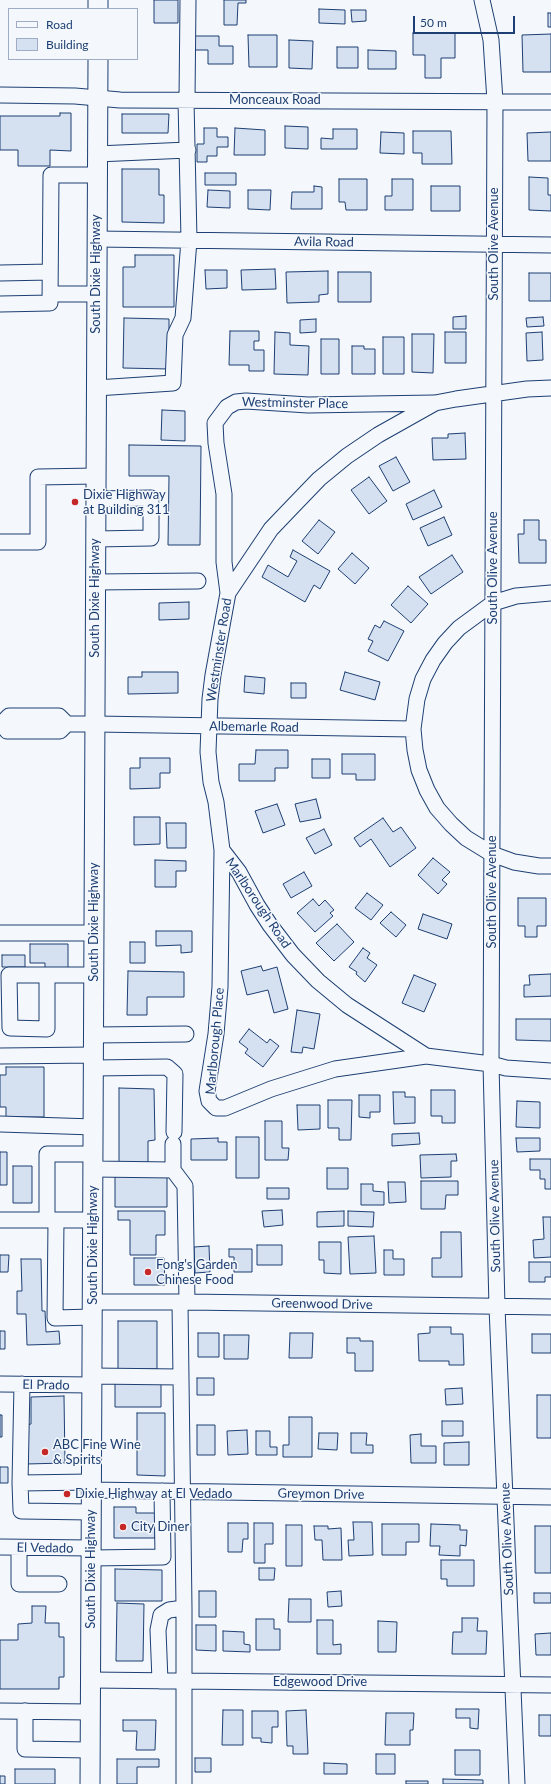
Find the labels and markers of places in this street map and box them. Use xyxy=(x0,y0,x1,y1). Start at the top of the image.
place label: Dixie Highway at Building 311 xyxy=(83,487,169,518)
marker: Dixie Highway at Building 311 xyxy=(70,497,80,507)
place label: Fong's Garden Chinese Food xyxy=(156,1257,237,1288)
marker: Fong's Garden Chinese Food xyxy=(143,1267,153,1277)
place label: ABC Fine Wine & Spirits xyxy=(53,1437,141,1468)
marker: ABC Fine Wine & Spirits xyxy=(40,1447,50,1457)
place label: Dixie Highway at El Vedado xyxy=(75,1486,232,1502)
marker: Dixie Highway at El Vedado xyxy=(62,1489,72,1499)
place label: City Diner xyxy=(131,1519,189,1535)
marker: City Diner xyxy=(118,1522,128,1532)

